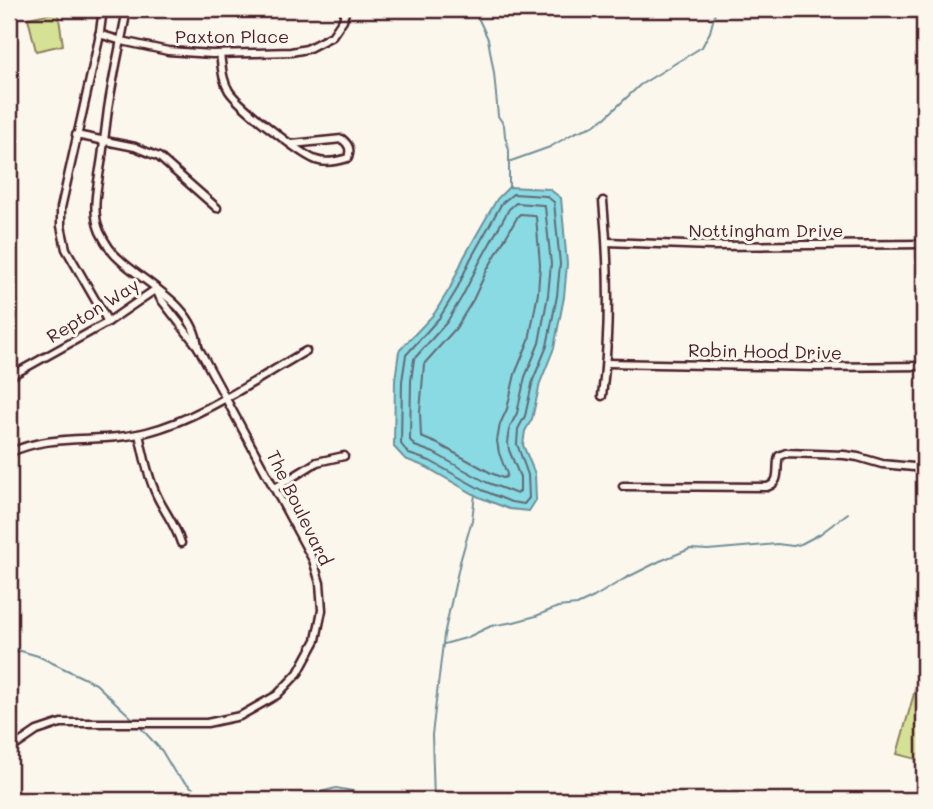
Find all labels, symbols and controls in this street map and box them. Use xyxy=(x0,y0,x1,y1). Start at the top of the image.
street label: Paxton Place xyxy=(175,24,289,48)
street label: Nottingham Drive xyxy=(689,218,843,242)
street label: Repton Way xyxy=(42,272,143,348)
street label: Robin Hood Drive xyxy=(688,338,842,364)
street label: The Boulevard xyxy=(262,446,338,569)

